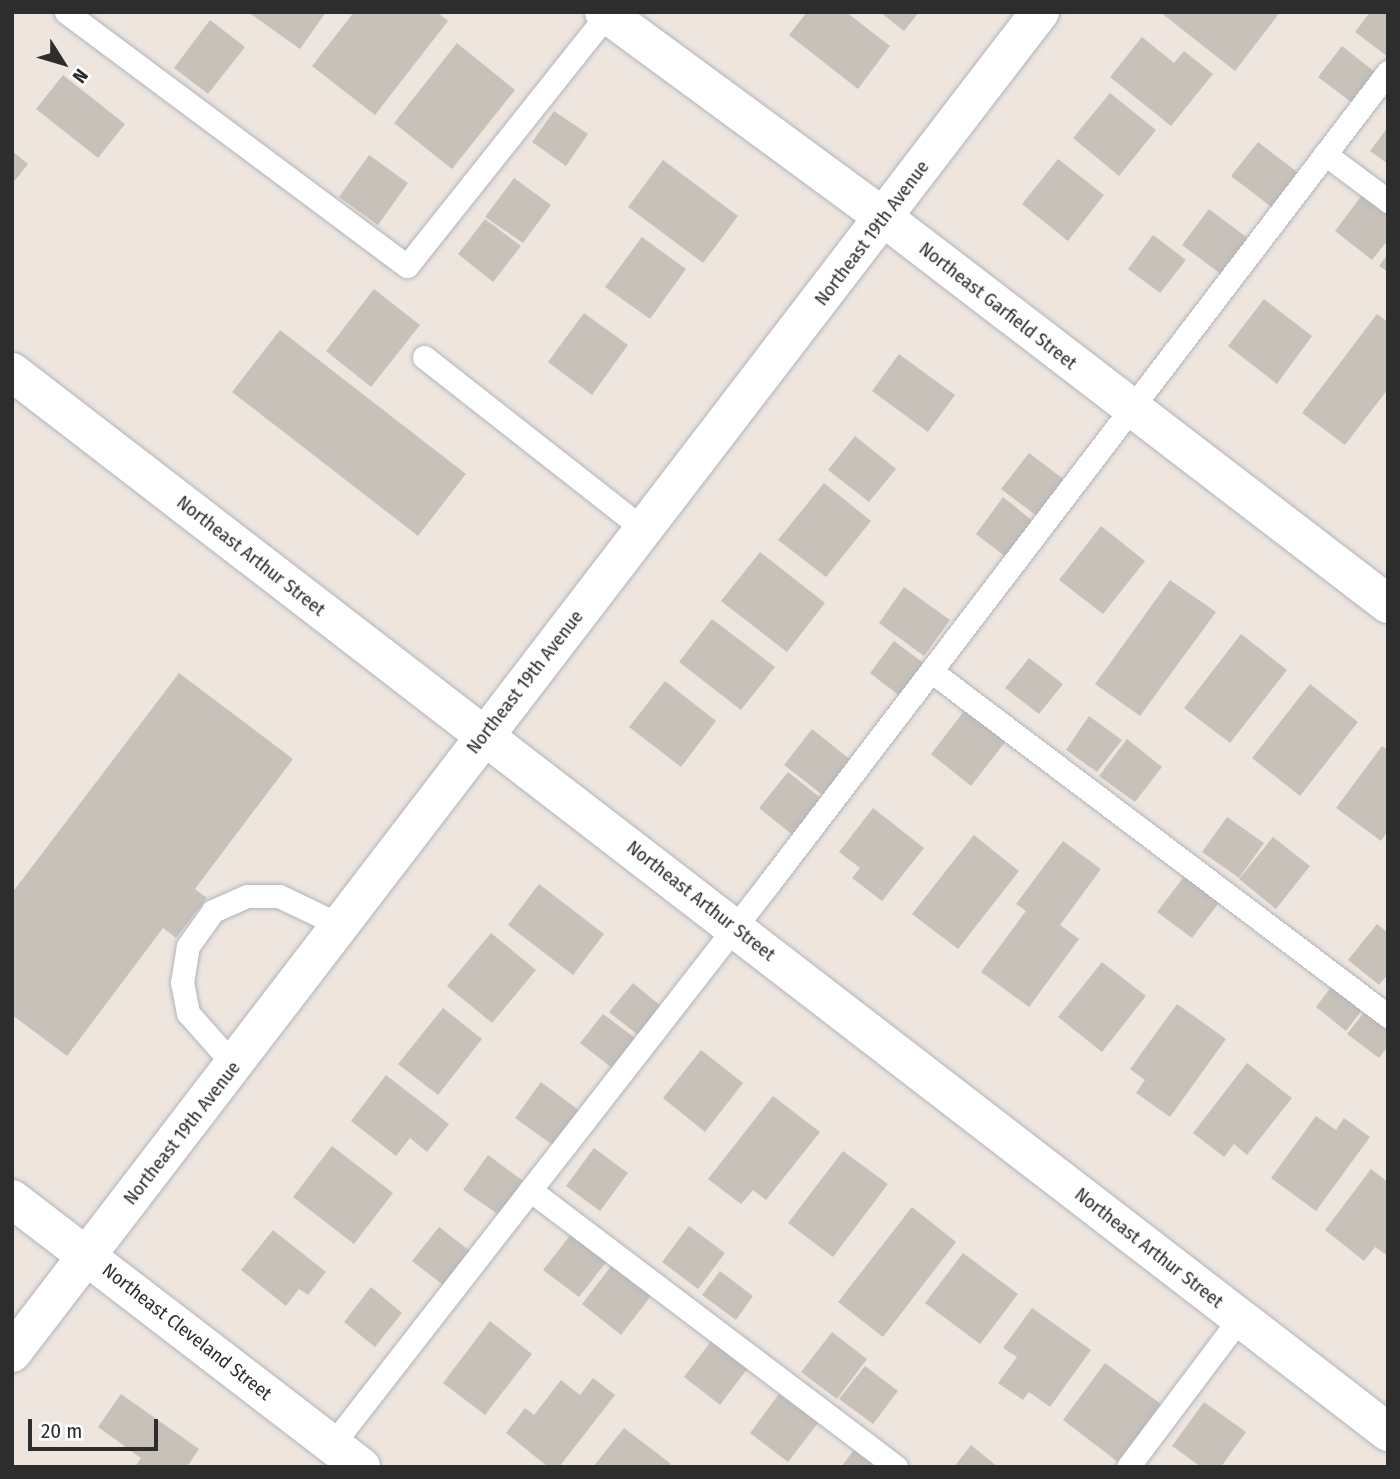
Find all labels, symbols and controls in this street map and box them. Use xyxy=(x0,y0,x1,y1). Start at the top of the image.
north arrow xyxy=(28,28,98,98)
text: N xyxy=(68,64,93,87)
street label: Northeast 19th Avenue xyxy=(810,156,934,310)
street label: Northeast Garfield Street xyxy=(915,237,1081,375)
street label: Northeast Arthur Street xyxy=(172,491,330,621)
street label: Northeast 19th Avenue xyxy=(462,606,588,758)
street label: Northeast Arthur Street xyxy=(622,836,780,966)
street label: Northeast 19th Avenue xyxy=(119,1057,245,1209)
street label: Northeast Arthur Street xyxy=(1070,1183,1228,1313)
street label: Northeast Cleveland Street xyxy=(98,1259,276,1405)
scale bar xyxy=(32,1406,161,1450)
text: 20 m xyxy=(41,1418,82,1444)

